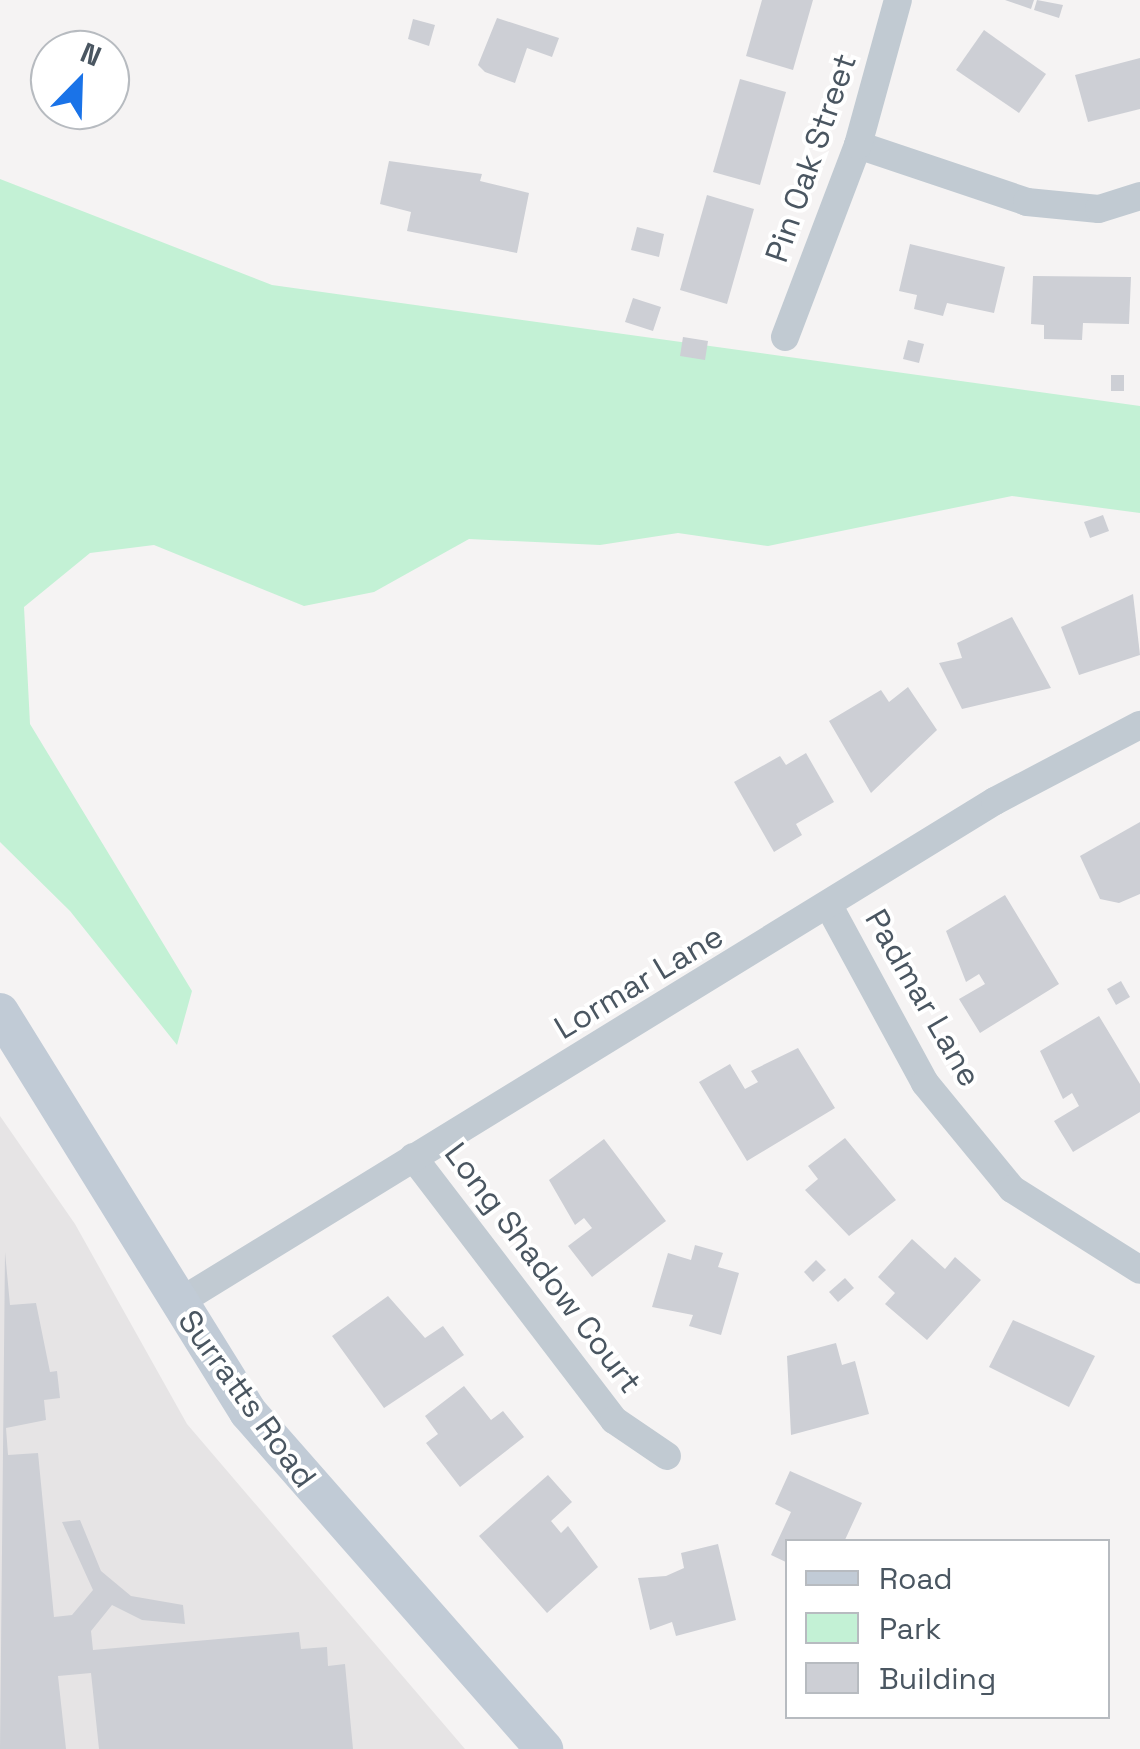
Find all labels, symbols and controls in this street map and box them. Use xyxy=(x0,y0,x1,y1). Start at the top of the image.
north arrow xyxy=(30,30,130,130)
text: N xyxy=(75,34,107,74)
street label: Pin Oak Street xyxy=(757,49,865,267)
street label: Padmar Lane xyxy=(857,903,989,1093)
street label: Lormar Lane xyxy=(548,917,730,1047)
street label: Long Shadow Court xyxy=(436,1135,650,1401)
street label: Surratts Road xyxy=(170,1303,324,1495)
legend xyxy=(785,1539,1110,1719)
text: Road xyxy=(879,1559,953,1598)
text: Park xyxy=(879,1609,941,1648)
text: Building xyxy=(879,1659,996,1698)

